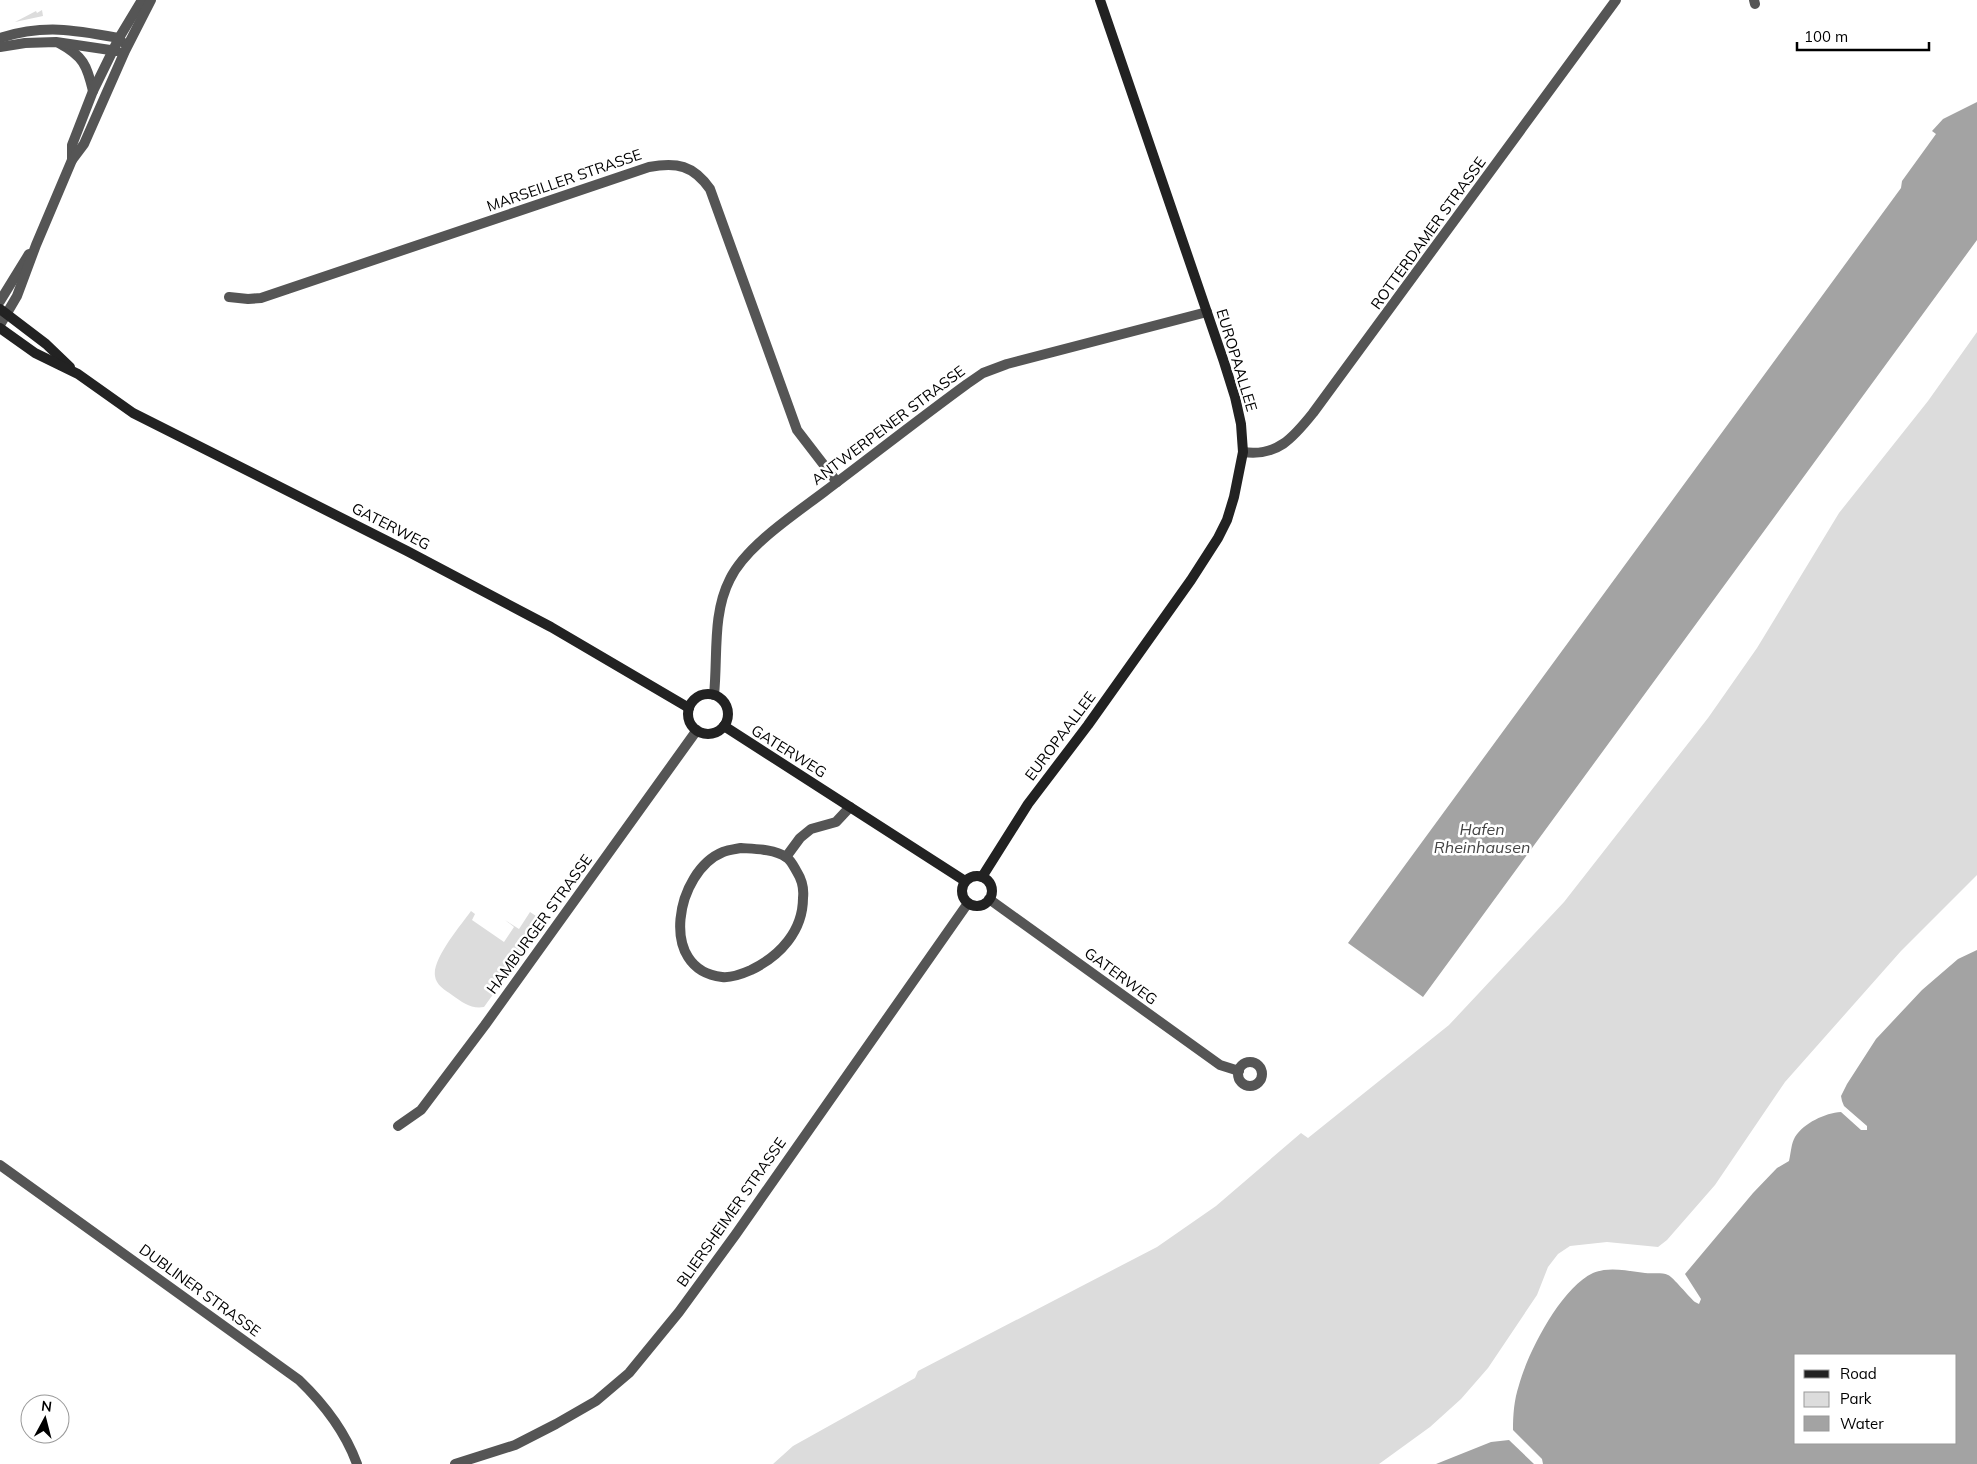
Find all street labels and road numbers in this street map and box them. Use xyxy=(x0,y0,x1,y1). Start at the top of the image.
street label: MARSEILLER STRASSE xyxy=(484,144,644,215)
street label: ROTTERDAMER STRASSE xyxy=(1366,153,1490,313)
street label: EUROPAALLEE xyxy=(1212,306,1262,414)
street label: ANTWERPENER STRASSE xyxy=(808,361,969,489)
street label: GATERWEG xyxy=(349,498,433,554)
street label: EUROPAALLEE xyxy=(1020,688,1100,784)
street label: GATERWEG xyxy=(748,720,830,782)
street label: HAMBURGER STRASSE xyxy=(482,850,596,997)
street label: GATERWEG xyxy=(1081,943,1161,1009)
street label: BLIERSHEIMER STRASSE xyxy=(672,1134,790,1290)
street label: DUBLINER STRASSE xyxy=(136,1240,265,1341)

